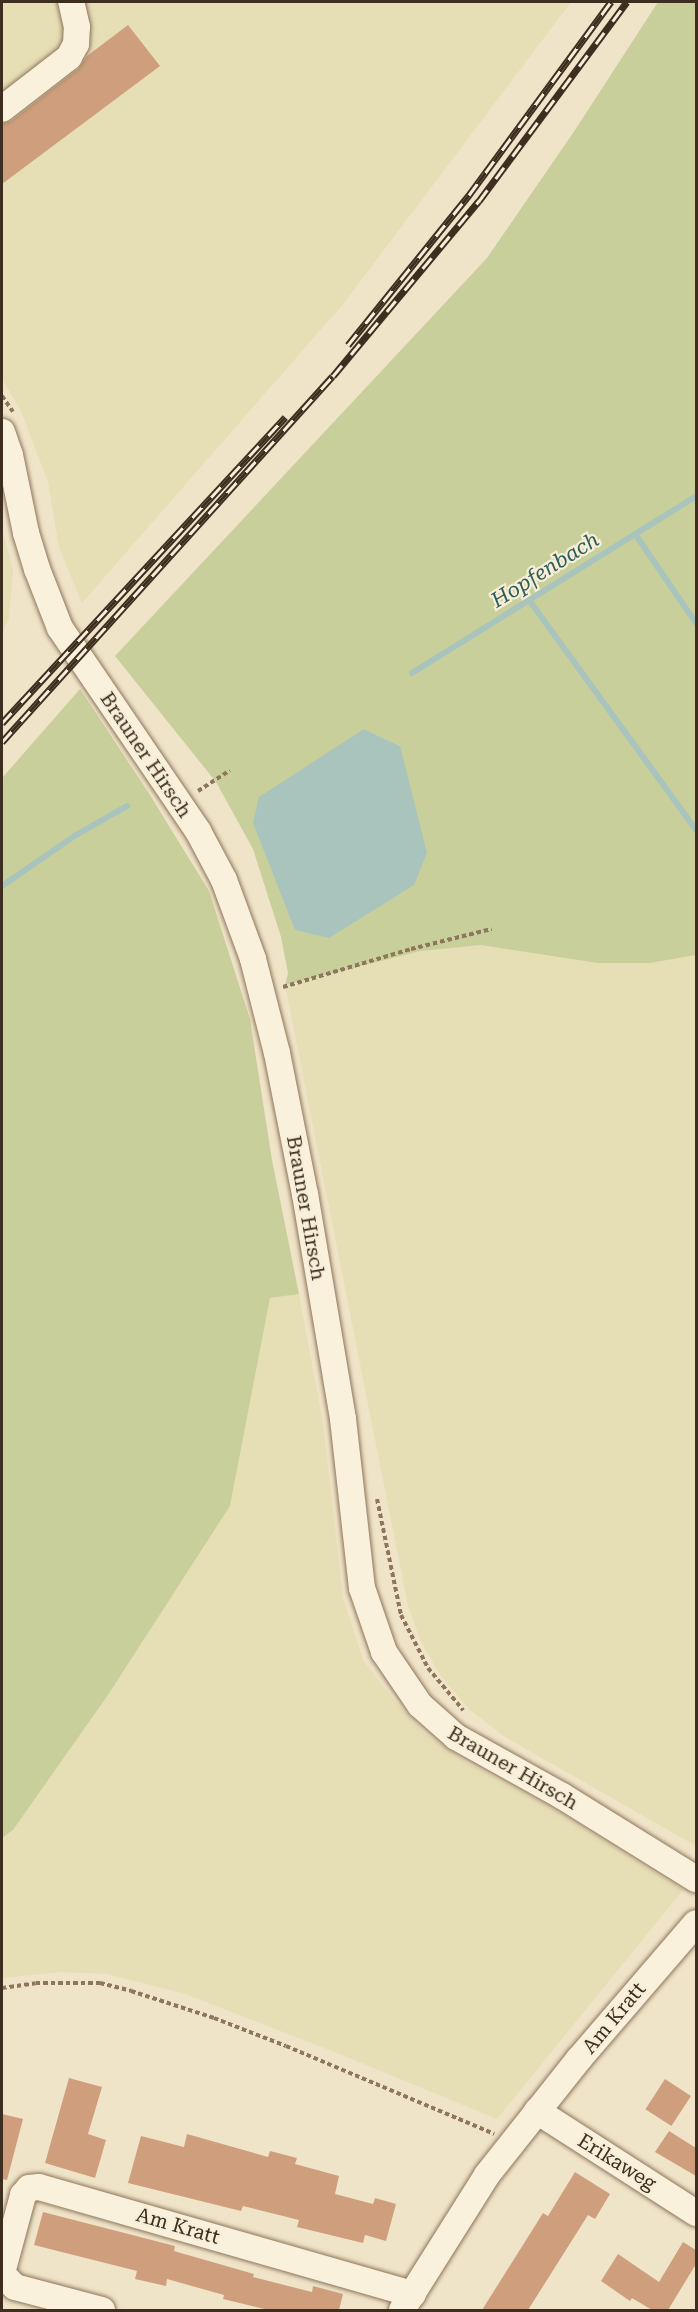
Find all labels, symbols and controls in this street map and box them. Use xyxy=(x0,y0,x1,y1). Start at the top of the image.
water label: Hopfenbach xyxy=(486,527,604,613)
street label: Brauner Hirsch xyxy=(95,688,197,822)
street label: Brauner Hirsch xyxy=(281,1134,331,1282)
street label: Brauner Hirsch xyxy=(444,1721,582,1815)
street label: Am Kratt xyxy=(577,1977,651,2059)
street label: Erikaweg xyxy=(573,2128,661,2196)
street label: Am Kratt xyxy=(134,2203,222,2249)

